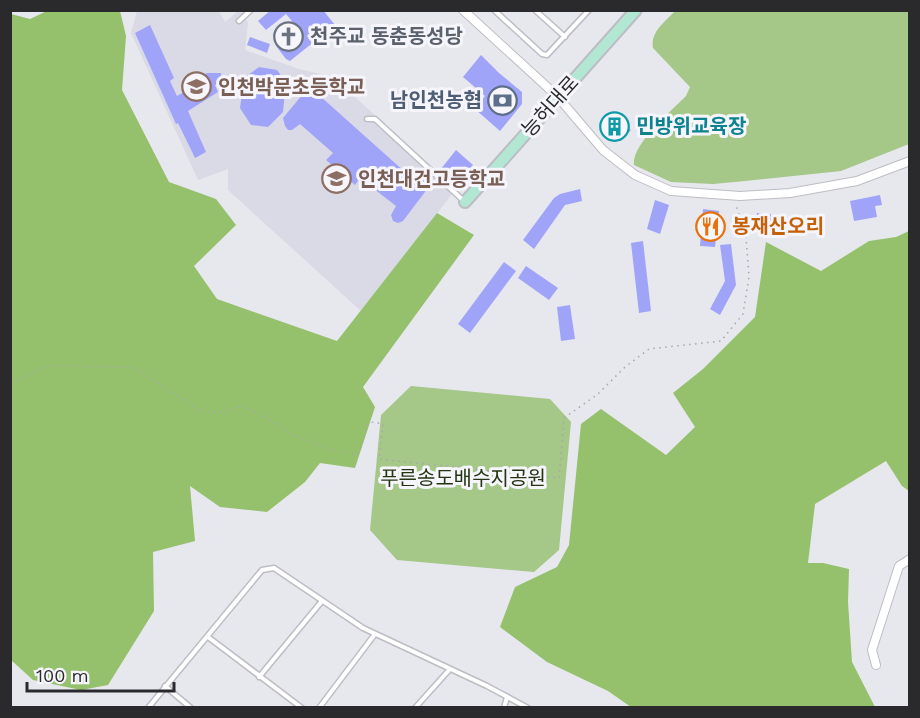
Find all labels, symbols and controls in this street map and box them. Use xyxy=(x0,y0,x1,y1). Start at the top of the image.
church icon: 천주교 동춘동성당 xyxy=(273,20,305,52)
place label: 천주교 동춘동성당 xyxy=(310,24,463,48)
school or university icon: 인천박문초등학교 xyxy=(181,71,213,103)
street label: 능허대로 xyxy=(516,71,584,141)
place label: 인천박문초등학교 xyxy=(218,75,365,99)
bank icon: 남인천농협 xyxy=(487,84,519,116)
place label: 남인천농협 xyxy=(390,88,482,112)
building icon: 민방위교육장 xyxy=(599,110,631,142)
place label: 민방위교육장 xyxy=(636,114,746,138)
school or university icon: 인천대건고등학교 xyxy=(321,163,353,195)
place label: 인천대건고등학교 xyxy=(358,167,505,191)
restaurant icon: 봉재산오리 xyxy=(695,210,727,242)
place label: 봉재산오리 xyxy=(732,214,824,238)
park label: 푸른송도배수지공원 xyxy=(380,466,546,490)
scale bar xyxy=(27,655,174,693)
text: 100 m xyxy=(36,665,89,686)

